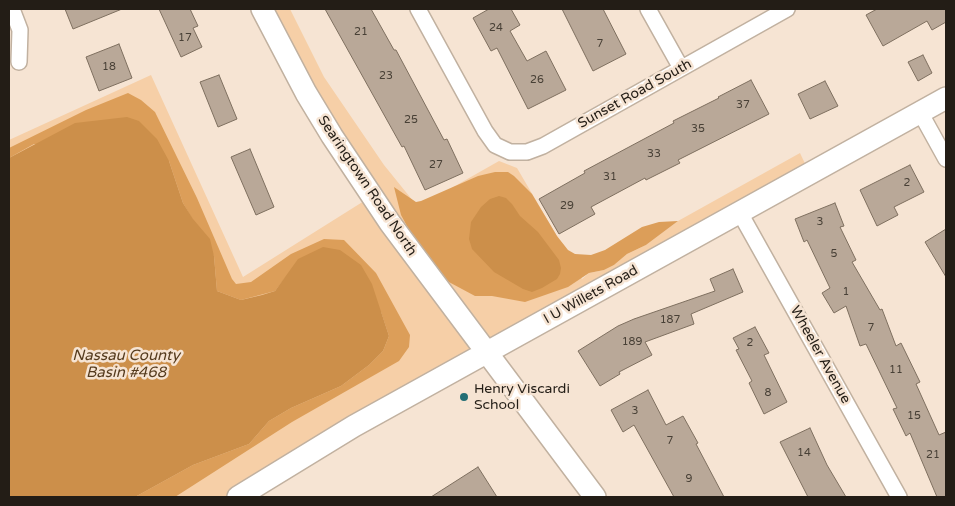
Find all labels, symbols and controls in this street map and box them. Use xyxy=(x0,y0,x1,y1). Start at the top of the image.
house number: 24 xyxy=(489,21,503,35)
house number: 21 xyxy=(354,25,368,39)
house number: 17 xyxy=(178,31,192,45)
house number: 7 xyxy=(597,37,603,51)
street label: Sunset Road South xyxy=(575,56,695,132)
house number: 18 xyxy=(102,60,116,74)
house number: 23 xyxy=(379,69,393,83)
house number: 26 xyxy=(530,73,544,87)
house number: 37 xyxy=(736,98,750,112)
street label: Searingtown Road North xyxy=(314,113,420,259)
house number: 25 xyxy=(404,113,418,127)
house number: 35 xyxy=(691,122,705,136)
house number: 33 xyxy=(647,147,661,161)
house number: 27 xyxy=(429,158,443,172)
house number: 31 xyxy=(603,170,617,184)
house number: 2 xyxy=(904,176,910,190)
house number: 29 xyxy=(560,199,574,213)
house number: 3 xyxy=(817,215,823,229)
house number: 5 xyxy=(831,247,837,261)
street label: I U Willets Road xyxy=(541,262,641,328)
house number: 1 xyxy=(843,285,849,299)
street label: Wheeler Avenue xyxy=(786,303,854,407)
house number: 187 xyxy=(660,313,680,327)
house number: 7 xyxy=(868,321,874,335)
house number: 189 xyxy=(622,335,642,349)
house number: 2 xyxy=(747,336,753,350)
water label: Nassau County Basin #468 xyxy=(72,347,180,382)
house number: 11 xyxy=(889,363,903,377)
place label: Henry Viscardi School xyxy=(474,381,570,414)
house number: 8 xyxy=(765,386,771,400)
marker: Henry Viscardi School xyxy=(458,391,470,403)
house number: 3 xyxy=(632,404,638,418)
house number: 15 xyxy=(907,409,921,423)
house number: 7 xyxy=(667,434,673,448)
house number: 14 xyxy=(797,446,811,460)
house number: 21 xyxy=(926,448,940,462)
house number: 9 xyxy=(686,472,692,486)

